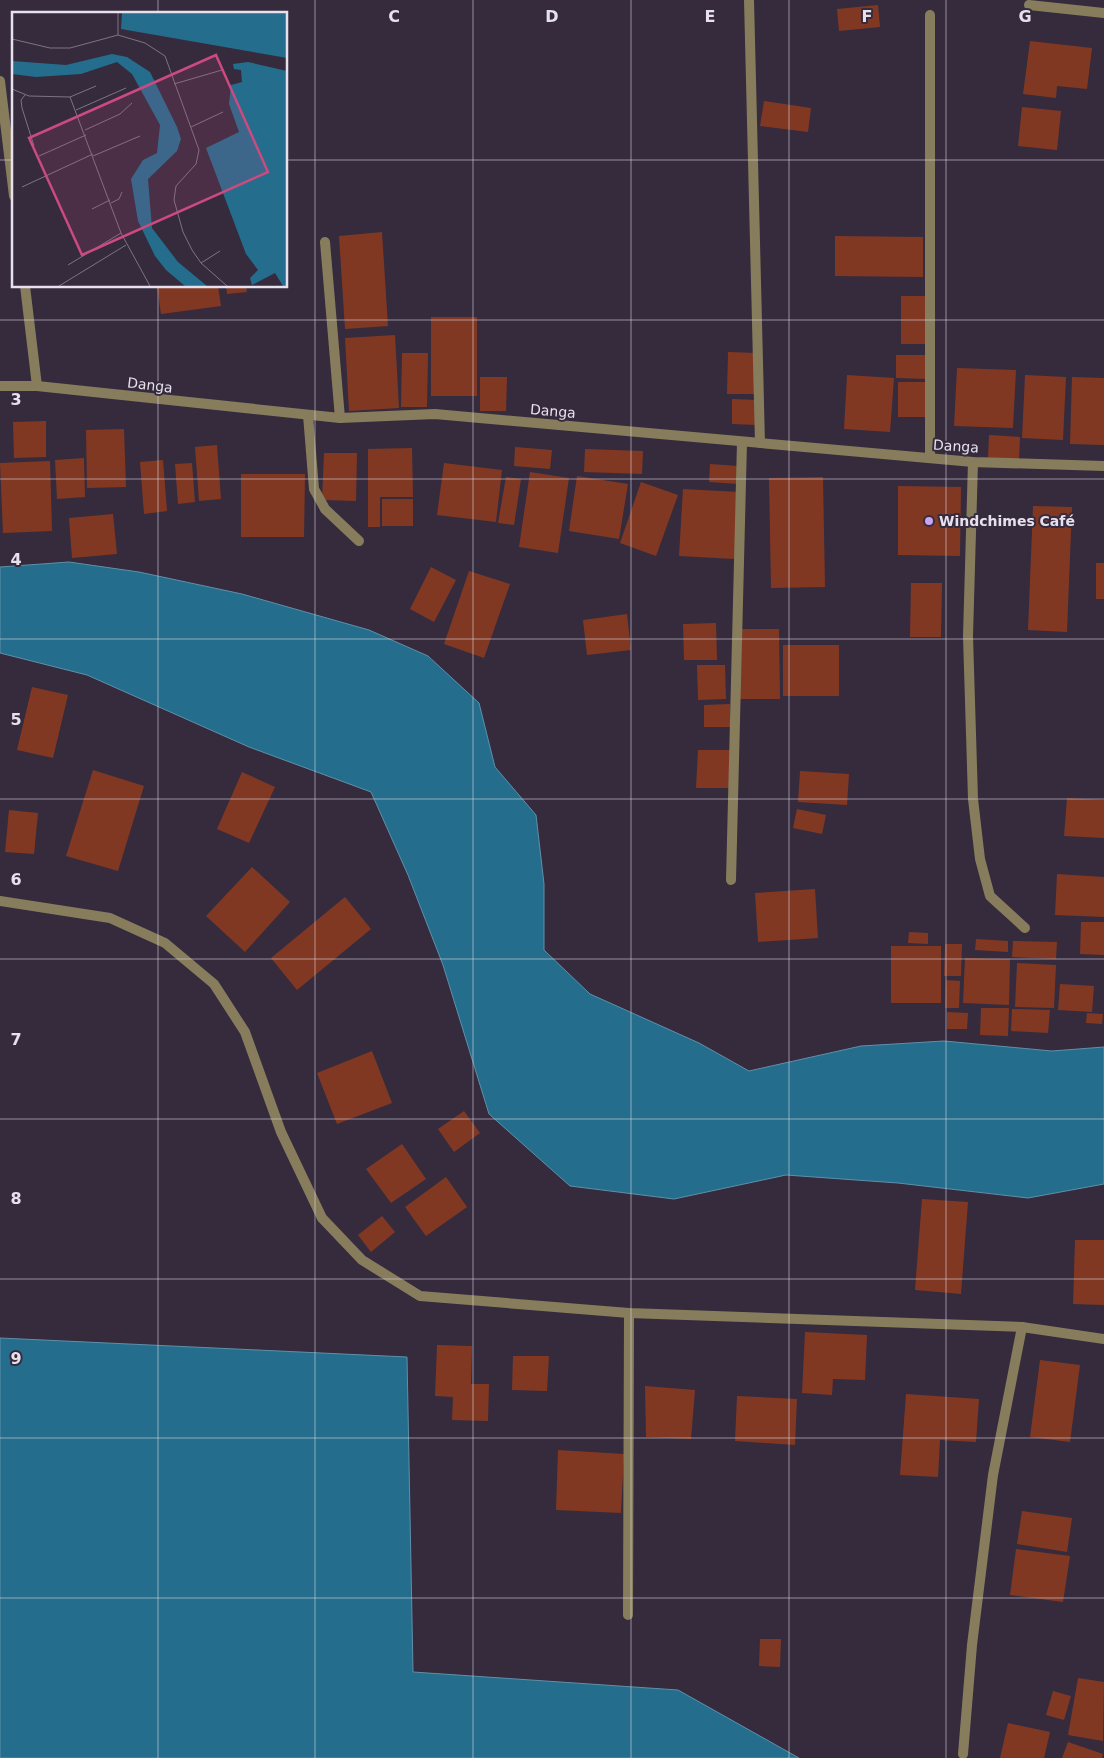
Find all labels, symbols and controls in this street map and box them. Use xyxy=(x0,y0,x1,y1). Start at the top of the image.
text: C xyxy=(388,7,400,26)
text: D xyxy=(545,7,559,26)
text: E xyxy=(705,7,715,26)
text: F xyxy=(862,7,872,26)
text: G xyxy=(1018,7,1032,26)
inset map xyxy=(12,12,288,288)
street label: Danga xyxy=(126,374,174,396)
text: 3 xyxy=(10,390,22,409)
street label: Danga xyxy=(530,401,576,421)
street label: Danga xyxy=(933,436,979,456)
place label: Windchimes Café xyxy=(939,513,1075,529)
marker: Windchimes Café xyxy=(923,515,935,527)
text: 4 xyxy=(10,550,22,569)
text: 5 xyxy=(10,710,22,729)
text: 6 xyxy=(10,870,22,889)
text: 7 xyxy=(10,1030,22,1049)
text: 8 xyxy=(10,1189,22,1208)
text: 9 xyxy=(10,1349,22,1368)

